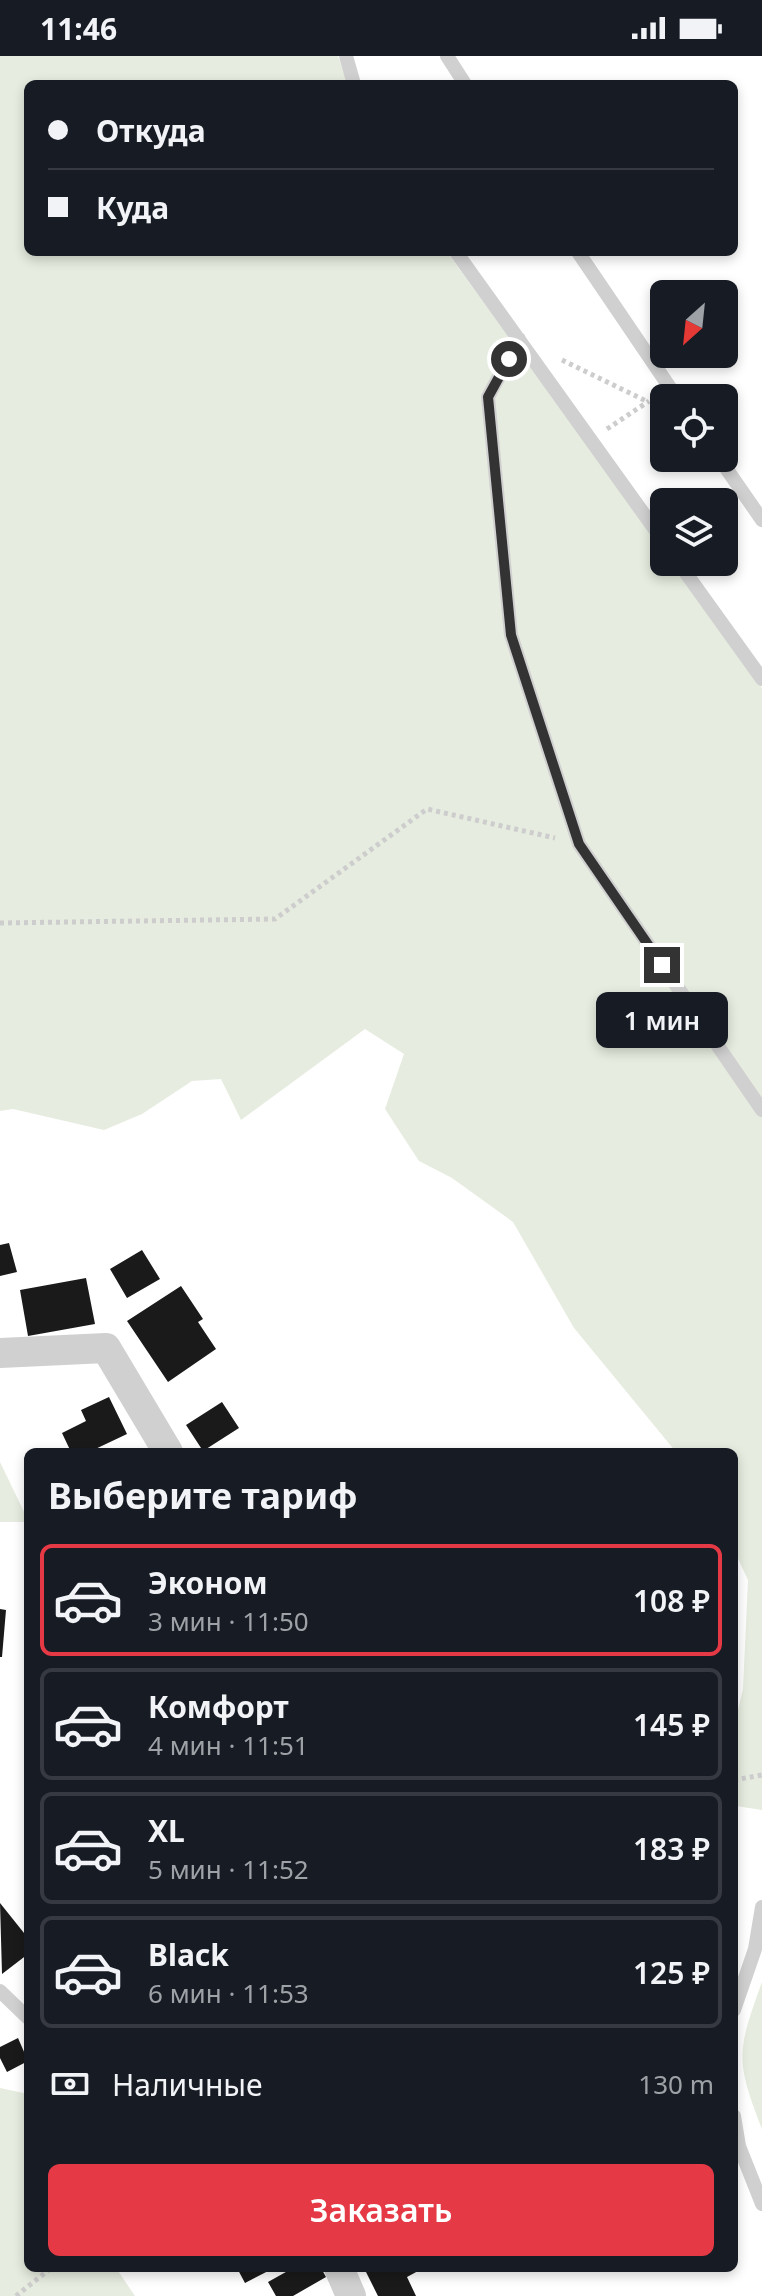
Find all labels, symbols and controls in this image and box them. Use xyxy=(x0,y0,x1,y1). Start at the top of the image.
text: 11:46 xyxy=(40,8,117,49)
text: Откуда xyxy=(96,110,206,151)
text: Куда xyxy=(96,187,169,228)
north arrow xyxy=(650,280,738,368)
map controls xyxy=(650,280,738,576)
route start xyxy=(491,341,527,377)
button: locate xyxy=(650,384,738,472)
button: layers xyxy=(650,488,738,576)
route end xyxy=(644,947,680,983)
callout: 1 мин xyxy=(596,993,728,1049)
text: 1 мин xyxy=(624,1002,700,1038)
text: Выберите тариф xyxy=(48,1471,357,1520)
text: Эконом xyxy=(148,1562,268,1603)
icon: car xyxy=(52,1564,124,1636)
text: 108 ₽ xyxy=(633,1580,710,1621)
text: 3 мин · 11:50 xyxy=(148,1603,309,1639)
text: Комфорт xyxy=(148,1686,289,1727)
icon: car xyxy=(52,1688,124,1760)
text: 145 ₽ xyxy=(633,1704,710,1745)
text: 4 мин · 11:51 xyxy=(148,1727,309,1763)
text: XL xyxy=(148,1810,185,1851)
icon: car xyxy=(52,1812,124,1884)
text: 183 ₽ xyxy=(633,1828,710,1869)
text: 5 мин · 11:52 xyxy=(148,1851,309,1887)
text: Black xyxy=(148,1934,229,1975)
icon: car xyxy=(52,1936,124,2008)
text: 125 ₽ xyxy=(633,1952,710,1993)
text: 6 мин · 11:53 xyxy=(148,1975,309,2011)
icon: cash xyxy=(48,2062,92,2106)
text: Наличные xyxy=(112,2064,263,2105)
text: 130 m xyxy=(638,2066,714,2102)
button: Заказать xyxy=(48,2164,714,2256)

